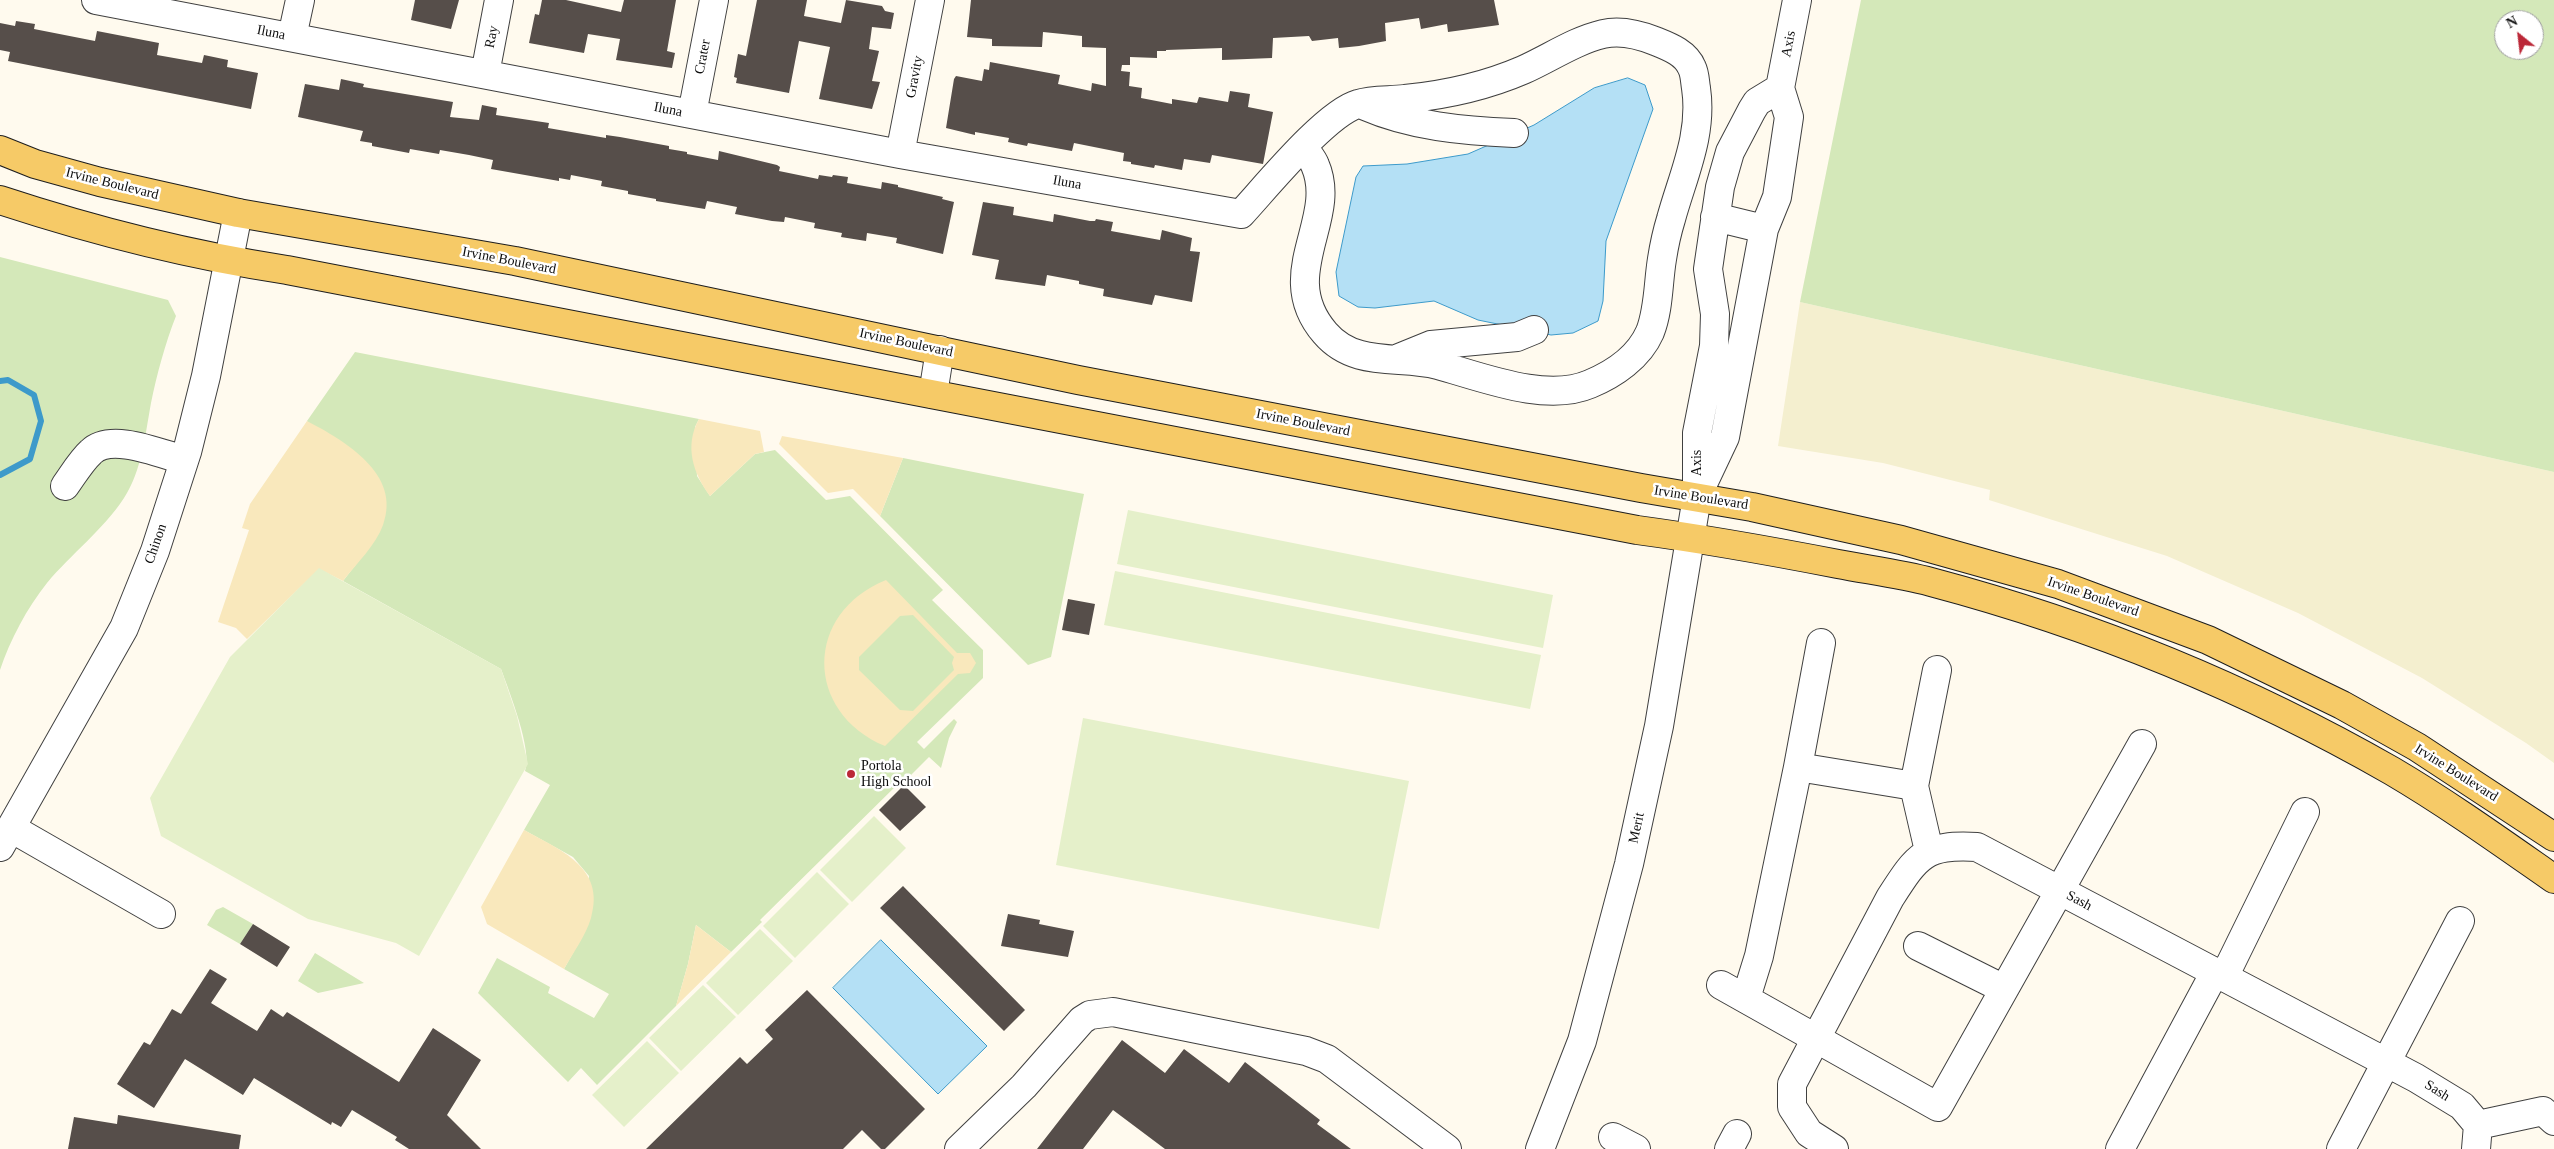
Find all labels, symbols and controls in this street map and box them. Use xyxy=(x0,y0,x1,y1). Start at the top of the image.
north arrow xyxy=(2494,10,2544,60)
text: N xyxy=(2504,13,2520,31)
street label: Iluna xyxy=(255,22,287,44)
street label: Ray xyxy=(482,24,502,50)
street label: Axis xyxy=(1778,29,1800,59)
street label: Crater xyxy=(691,38,715,76)
street label: Gravity xyxy=(903,54,927,100)
street label: Iluna xyxy=(652,99,684,121)
street label: Irvine Boulevard xyxy=(64,164,160,204)
street label: Iluna xyxy=(1051,172,1083,194)
street label: Irvine Boulevard xyxy=(461,244,557,278)
street label: Irvine Boulevard xyxy=(858,325,954,361)
street label: Irvine Boulevard xyxy=(1255,406,1351,440)
street label: Axis xyxy=(1689,450,1705,476)
street label: Irvine Boulevard xyxy=(1653,482,1749,514)
street label: Chinon xyxy=(141,522,171,566)
street label: Irvine Boulevard xyxy=(2045,574,2141,620)
street label: Irvine Boulevard xyxy=(2411,741,2501,805)
place label: Portola High School xyxy=(861,758,931,790)
marker: Portola High School xyxy=(845,768,857,780)
street label: Merit xyxy=(1626,811,1648,845)
street label: Sash xyxy=(2063,887,2095,915)
street label: Sash xyxy=(2421,1077,2453,1105)

